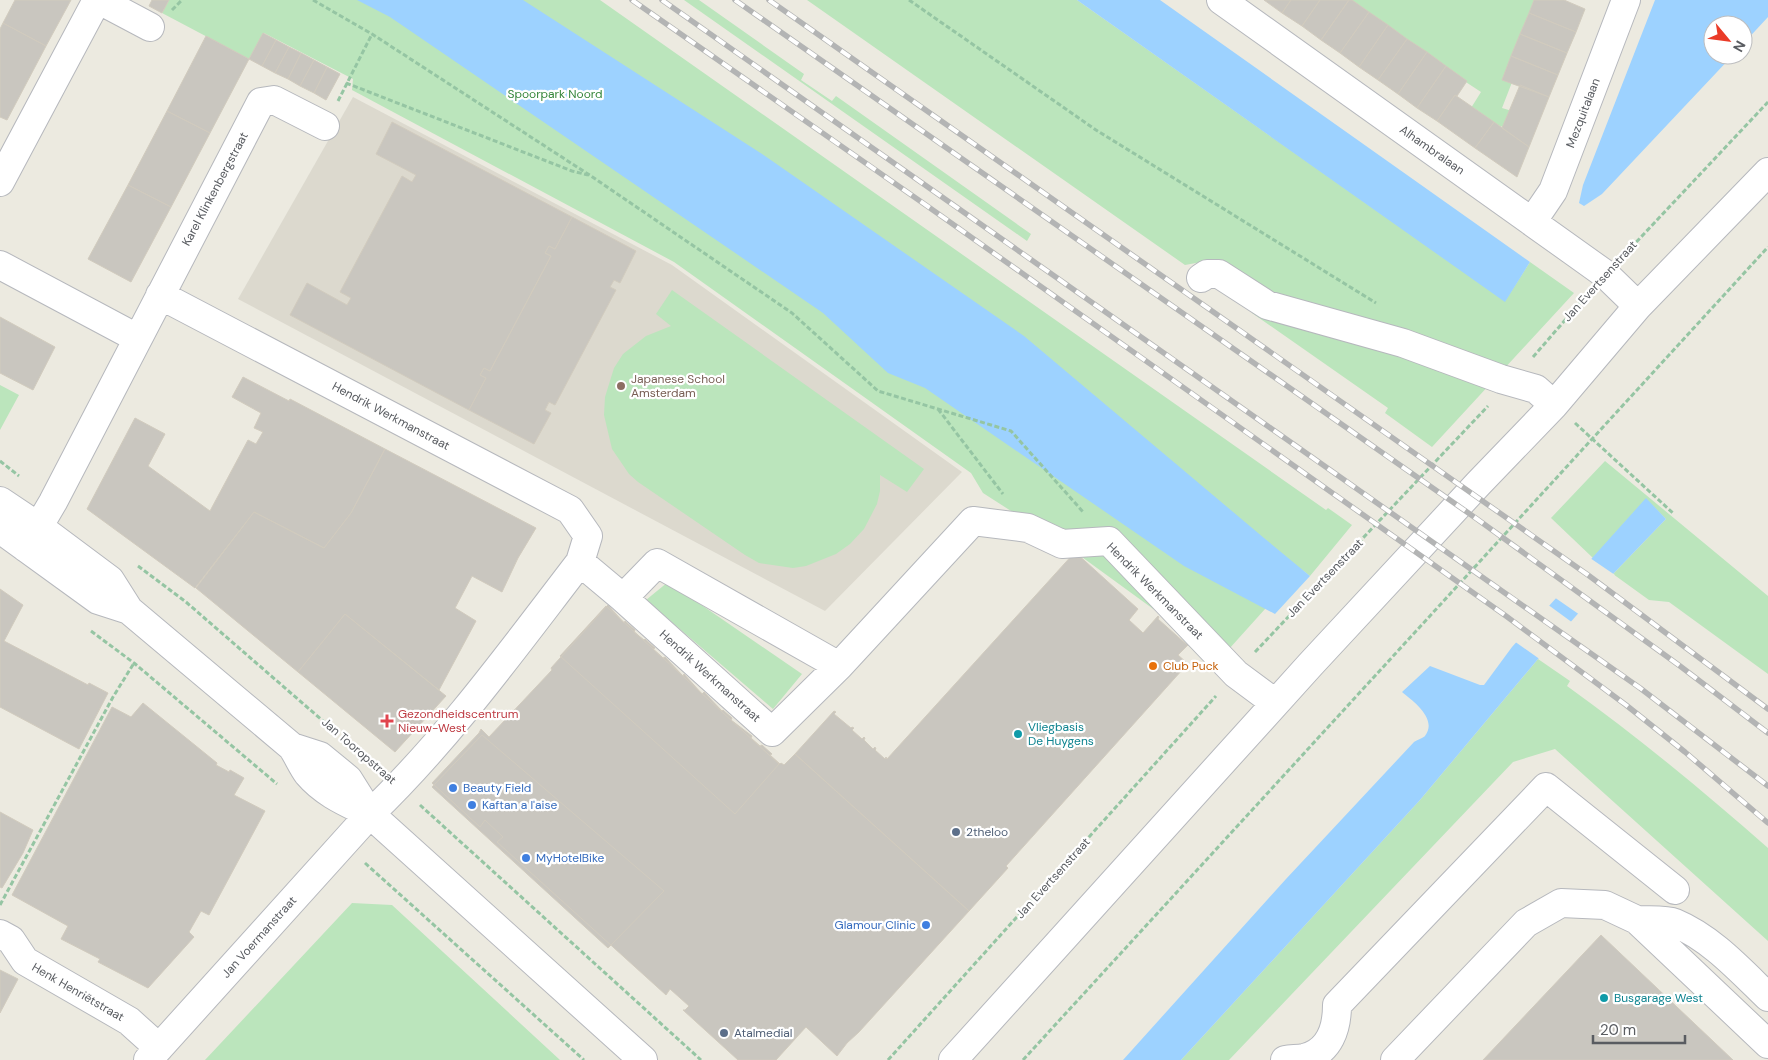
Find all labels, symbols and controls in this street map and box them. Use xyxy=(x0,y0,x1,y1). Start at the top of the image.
north arrow xyxy=(1703,15,1753,65)
text: N xyxy=(1729,37,1750,55)
street label: Mezquitalaan xyxy=(1562,76,1604,150)
park label: Spoorpark Noord xyxy=(507,86,603,102)
street label: Alhambralaan xyxy=(1396,122,1468,178)
street label: Karel Klinkenbergstraat xyxy=(178,129,252,249)
street label: Jan Evertsenstraat xyxy=(1559,237,1641,325)
place label: Japanese School Amsterdam xyxy=(631,371,725,401)
street label: Hendrik Werkmanstraat xyxy=(329,378,453,454)
marker: Japanese School Amsterdam xyxy=(615,380,627,392)
street label: Jan Evertsenstraat xyxy=(1283,535,1367,621)
street label: Hendrik Werkmanstraat xyxy=(1103,539,1207,643)
street label: Hendrik Werkmanstraat xyxy=(656,626,764,726)
place label: Club Puck xyxy=(1163,658,1219,674)
marker: Club Puck xyxy=(1147,660,1159,672)
place label: Gezondheidscentrum Nieuw-West xyxy=(398,706,518,736)
street label: Jan Tooropstraat xyxy=(318,714,400,788)
marker: Gezondheidscentrum Nieuw-West xyxy=(380,714,394,728)
place label: Vliegbasis De Huygens xyxy=(1028,719,1094,749)
marker: Vliegbasis De Huygens xyxy=(1012,728,1024,740)
place label: Beauty Field xyxy=(463,780,531,796)
marker: Beauty Field xyxy=(447,782,459,794)
place label: Kaftan a l'aise xyxy=(482,797,557,813)
marker: Kaftan a l'aise xyxy=(466,799,478,811)
place label: 2theloo xyxy=(966,824,1008,840)
marker: 2theloo xyxy=(950,826,962,838)
street label: Jan Evertsenstraat xyxy=(1012,834,1094,922)
place label: MyHotelBike xyxy=(536,850,605,866)
marker: MyHotelBike xyxy=(520,852,532,864)
street label: Jan Voermanstraat xyxy=(218,892,300,981)
place label: Glamour Clinic xyxy=(835,917,916,933)
marker: Glamour Clinic xyxy=(920,919,932,931)
street label: Henk Henriëtstraat xyxy=(29,959,127,1025)
place label: Busgarage West xyxy=(1614,990,1703,1006)
marker: Busgarage West xyxy=(1598,992,1610,1004)
scale bar xyxy=(1593,1012,1686,1044)
text: 20 m xyxy=(1600,1020,1636,1040)
place label: Atalmedial xyxy=(734,1025,793,1041)
marker: Atalmedial xyxy=(718,1027,730,1039)

